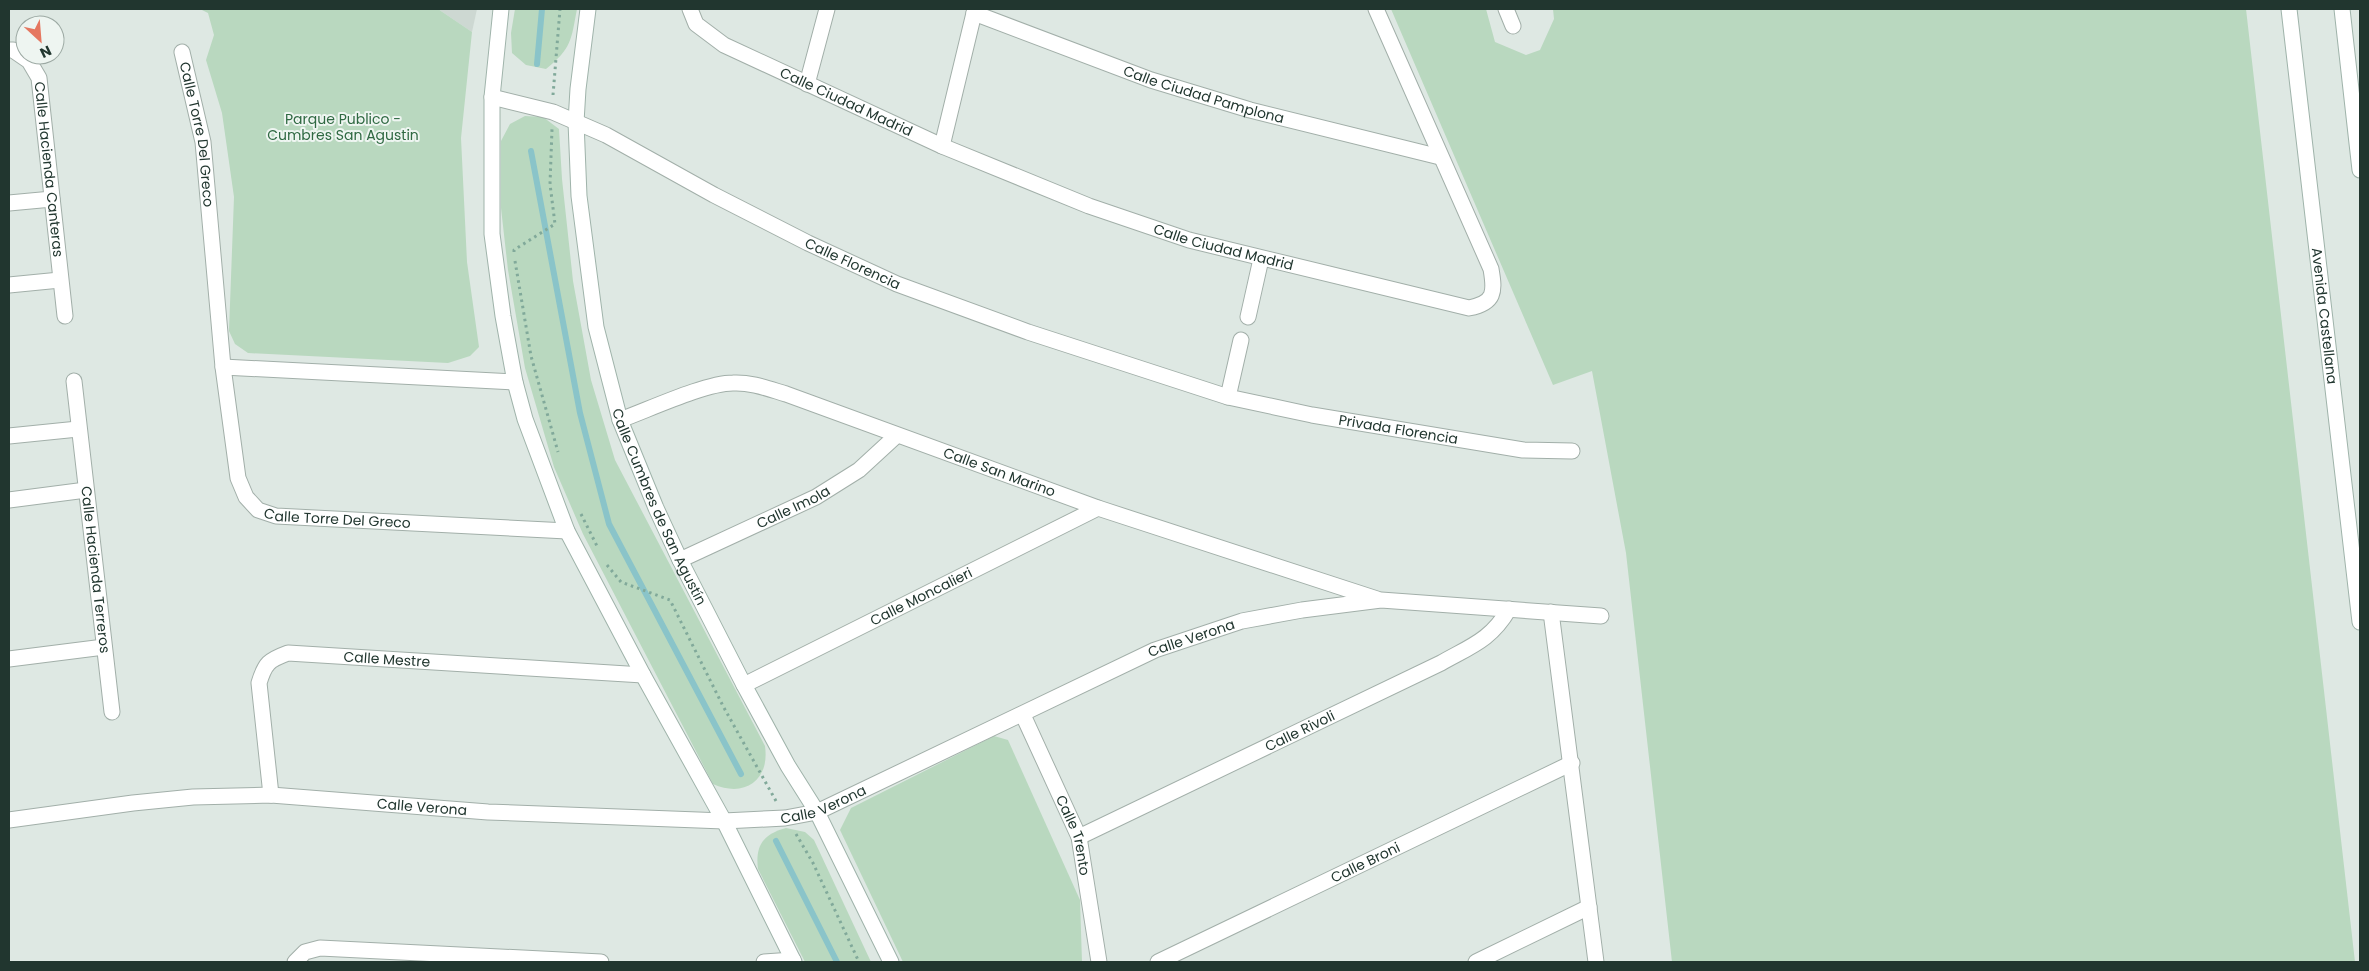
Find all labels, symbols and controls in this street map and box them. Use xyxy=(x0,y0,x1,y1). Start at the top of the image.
north arrow xyxy=(15,15,65,65)
text: N xyxy=(37,40,55,63)
street label: Calle Torre Del Greco xyxy=(175,60,219,208)
street label: Calle Ciudad Pamplona xyxy=(1120,60,1286,128)
street label: Calle Ciudad Madrid xyxy=(777,62,916,141)
street label: Calle Hacienda Canteras xyxy=(29,81,68,258)
park label: Parque Publico - Cumbres San Agustin xyxy=(267,109,419,145)
street label: Calle Ciudad Madrid xyxy=(1151,219,1296,275)
street label: Calle Florencia xyxy=(802,233,904,294)
street label: Avenida Castellana xyxy=(2307,247,2342,385)
street label: Calle Cumbres de San Agustín xyxy=(607,406,711,609)
street label: Privada Florencia xyxy=(1337,410,1460,449)
street label: Calle San Marino xyxy=(941,442,1058,502)
street label: Calle Imola xyxy=(753,481,834,533)
street label: Calle Hacienda Terreros xyxy=(76,485,115,654)
street label: Calle Torre Del Greco xyxy=(261,503,411,533)
street label: Calle Moncalieri xyxy=(867,562,976,630)
street label: Calle Verona xyxy=(1144,614,1237,662)
street label: Calle Mestre xyxy=(343,646,431,672)
street label: Calle Rivoli xyxy=(1262,706,1338,756)
street label: Calle Verona xyxy=(779,780,869,829)
street label: Calle Trento xyxy=(1051,792,1095,877)
street label: Calle Verona xyxy=(376,793,468,820)
street label: Calle Broni xyxy=(1327,837,1403,888)

